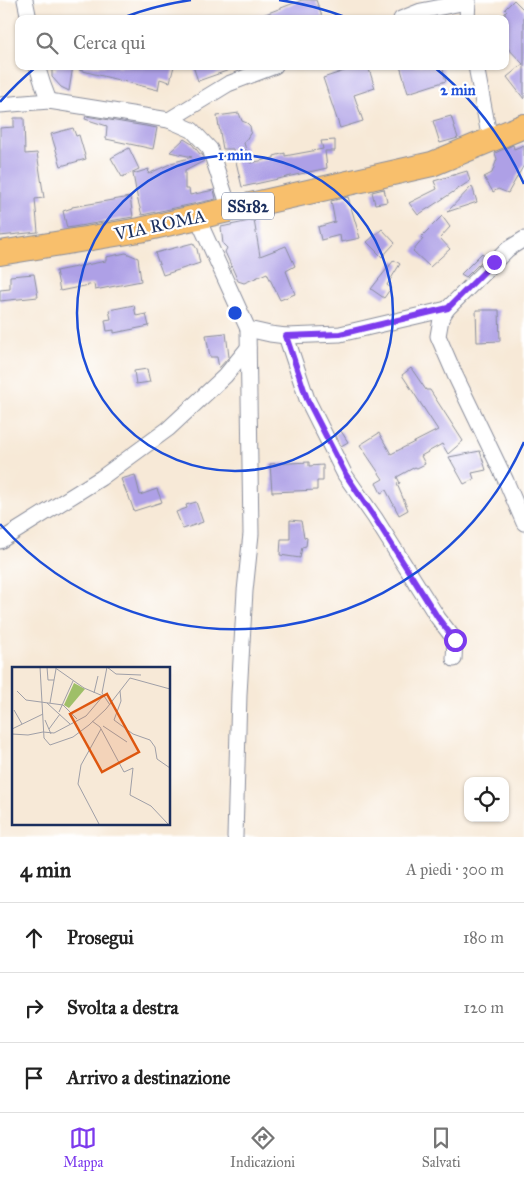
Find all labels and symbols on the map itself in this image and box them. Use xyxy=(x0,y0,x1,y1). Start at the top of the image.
text: 2 min xyxy=(440,81,477,99)
text: 1 min xyxy=(218,146,253,164)
road number: SS182 xyxy=(222,192,274,220)
street label: VIA ROMA xyxy=(111,205,208,246)
route end xyxy=(483,251,506,274)
centre of rings xyxy=(226,304,244,322)
route start xyxy=(444,629,467,652)
inset map xyxy=(12,667,170,824)

